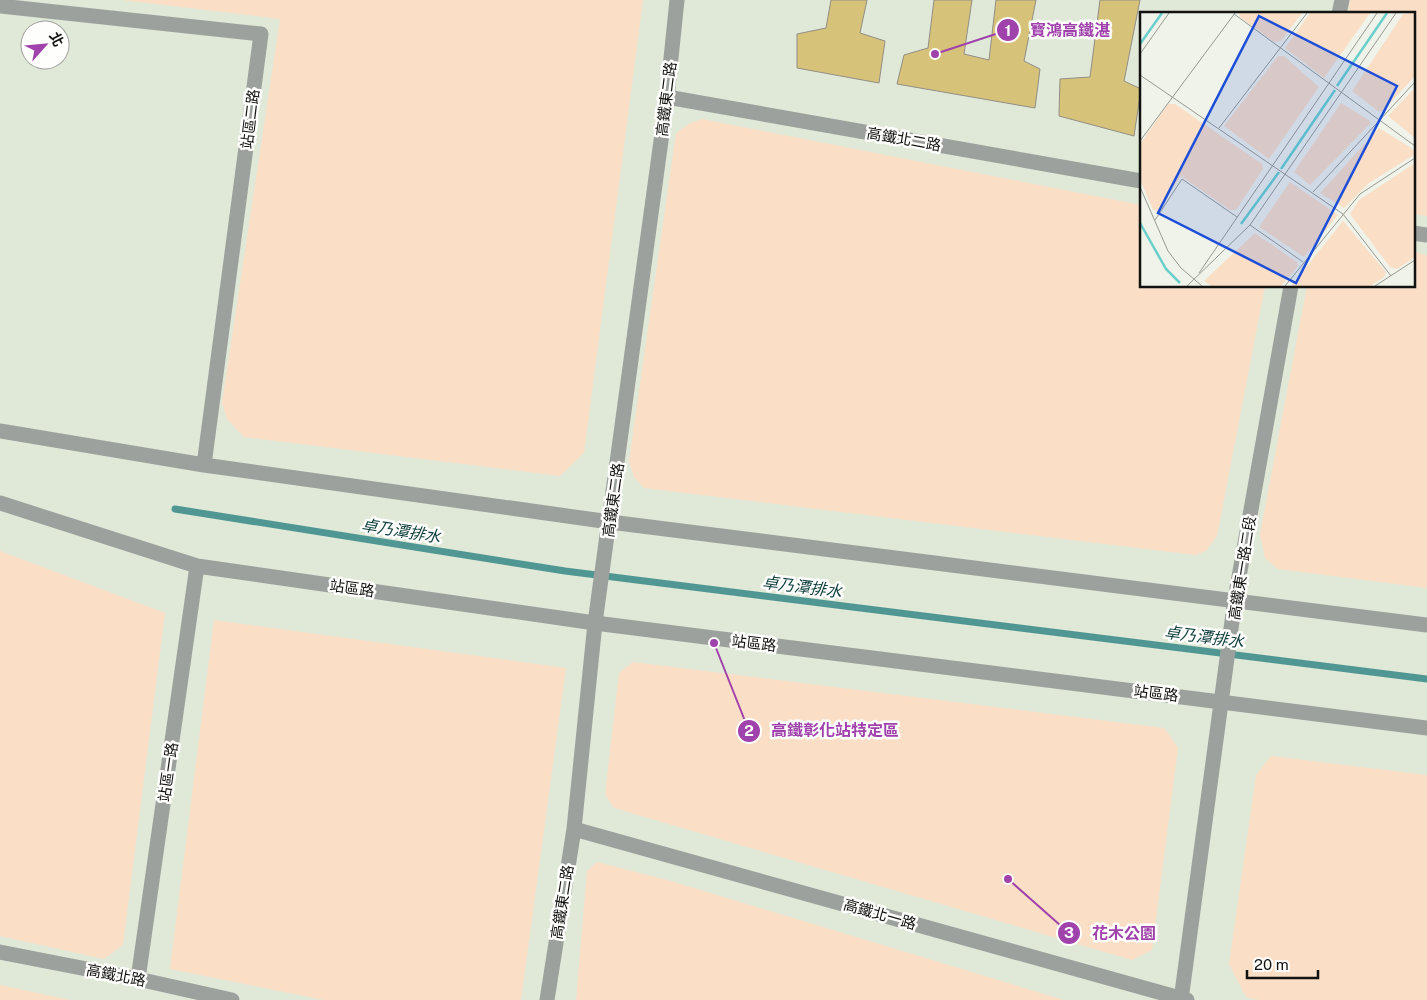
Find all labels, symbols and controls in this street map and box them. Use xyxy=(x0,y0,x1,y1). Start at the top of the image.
inset map xyxy=(1140,12,1414,288)
callout: 寶鴻高鐵湛 xyxy=(995,15,1120,46)
north arrow xyxy=(20,20,70,70)
text: 寶鴻高鐵湛 xyxy=(1030,21,1110,40)
text: 1 xyxy=(1005,22,1011,39)
text: 北 xyxy=(46,29,67,49)
street label: 高鐵東二路 xyxy=(653,61,679,137)
street label: 站區二路 xyxy=(238,88,262,150)
street label: 高鐵北二路 xyxy=(866,124,942,154)
street label: 高鐵東二路 xyxy=(599,462,627,538)
water label: 卓乃潭排水 xyxy=(360,515,443,547)
street label: 高鐵東一路二段 xyxy=(1225,515,1259,621)
water label: 卓乃潭排水 xyxy=(761,573,844,601)
street label: 站區路 xyxy=(329,576,375,600)
water label: 卓乃潭排水 xyxy=(1163,623,1246,651)
street label: 站區路 xyxy=(731,632,777,654)
street label: 站區路 xyxy=(1133,682,1179,704)
callout: 高鐵彰化站特定區 xyxy=(736,715,909,746)
text: 高鐵彰化站特定區 xyxy=(771,721,899,740)
text: 2 xyxy=(744,722,754,739)
street label: 站區一路 xyxy=(155,741,181,803)
street label: 高鐵東二路 xyxy=(548,864,576,940)
street label: 高鐵北一路 xyxy=(842,895,918,933)
callout: 花木公園 xyxy=(1057,917,1166,948)
text: 3 xyxy=(1064,924,1074,941)
text: 花木公園 xyxy=(1092,924,1156,943)
scale bar xyxy=(1247,948,1318,980)
text: 20 m xyxy=(1254,956,1289,973)
street label: 高鐵北路 xyxy=(85,961,147,989)

